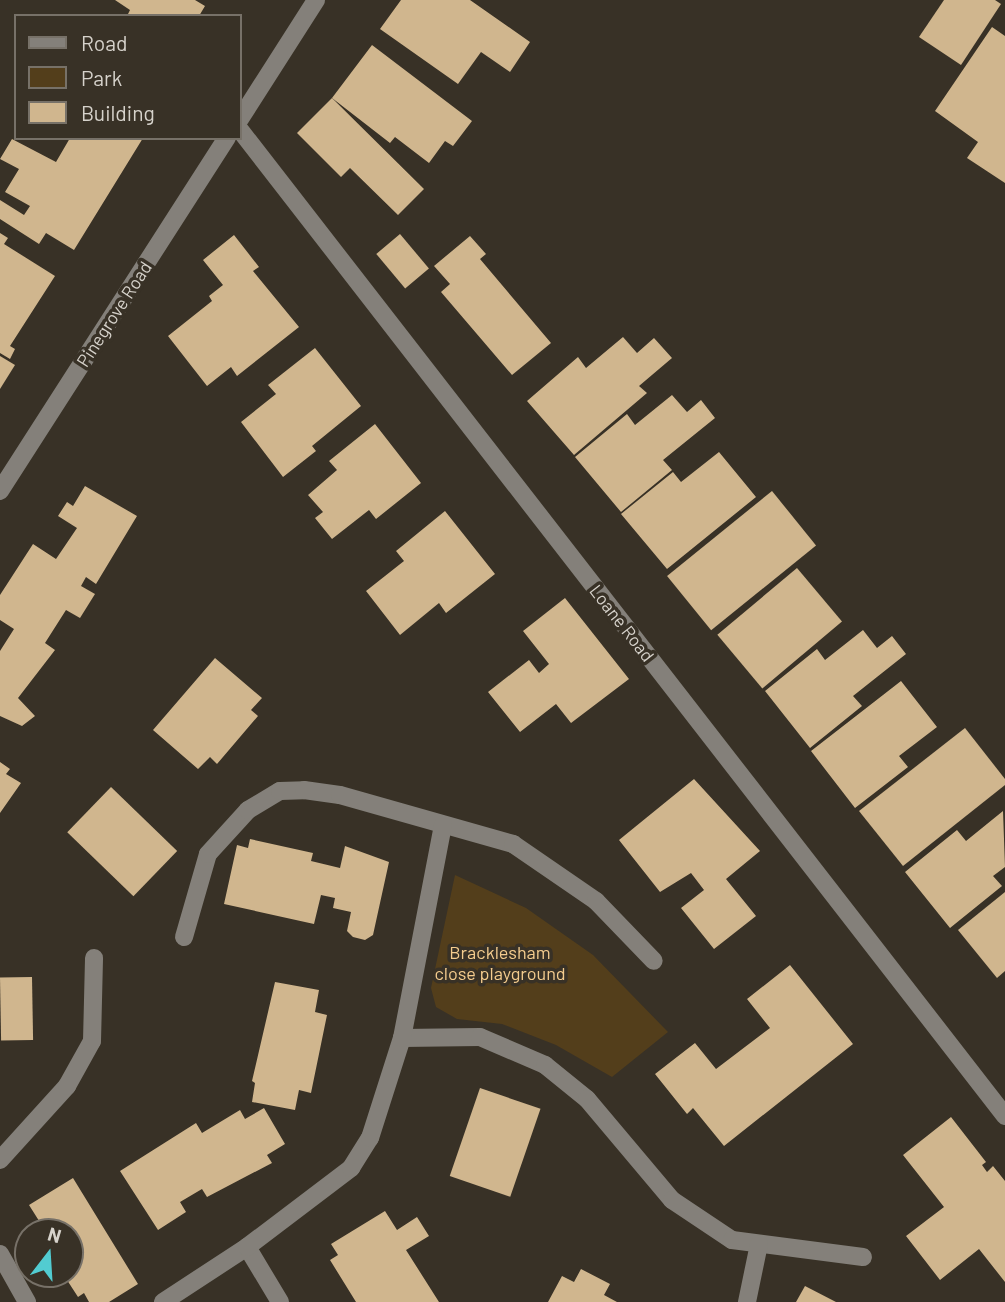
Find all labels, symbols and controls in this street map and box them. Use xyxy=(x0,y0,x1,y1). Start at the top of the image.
legend xyxy=(14,14,242,140)
text: Road xyxy=(81,30,127,55)
text: Park xyxy=(81,65,122,90)
text: Building xyxy=(81,100,155,125)
street label: Pinegrove Road xyxy=(72,257,156,371)
street label: Loane Road xyxy=(585,580,659,666)
park label: Bracklesham close playground xyxy=(434,942,566,984)
north arrow xyxy=(14,1218,84,1288)
text: N xyxy=(45,1222,64,1247)

